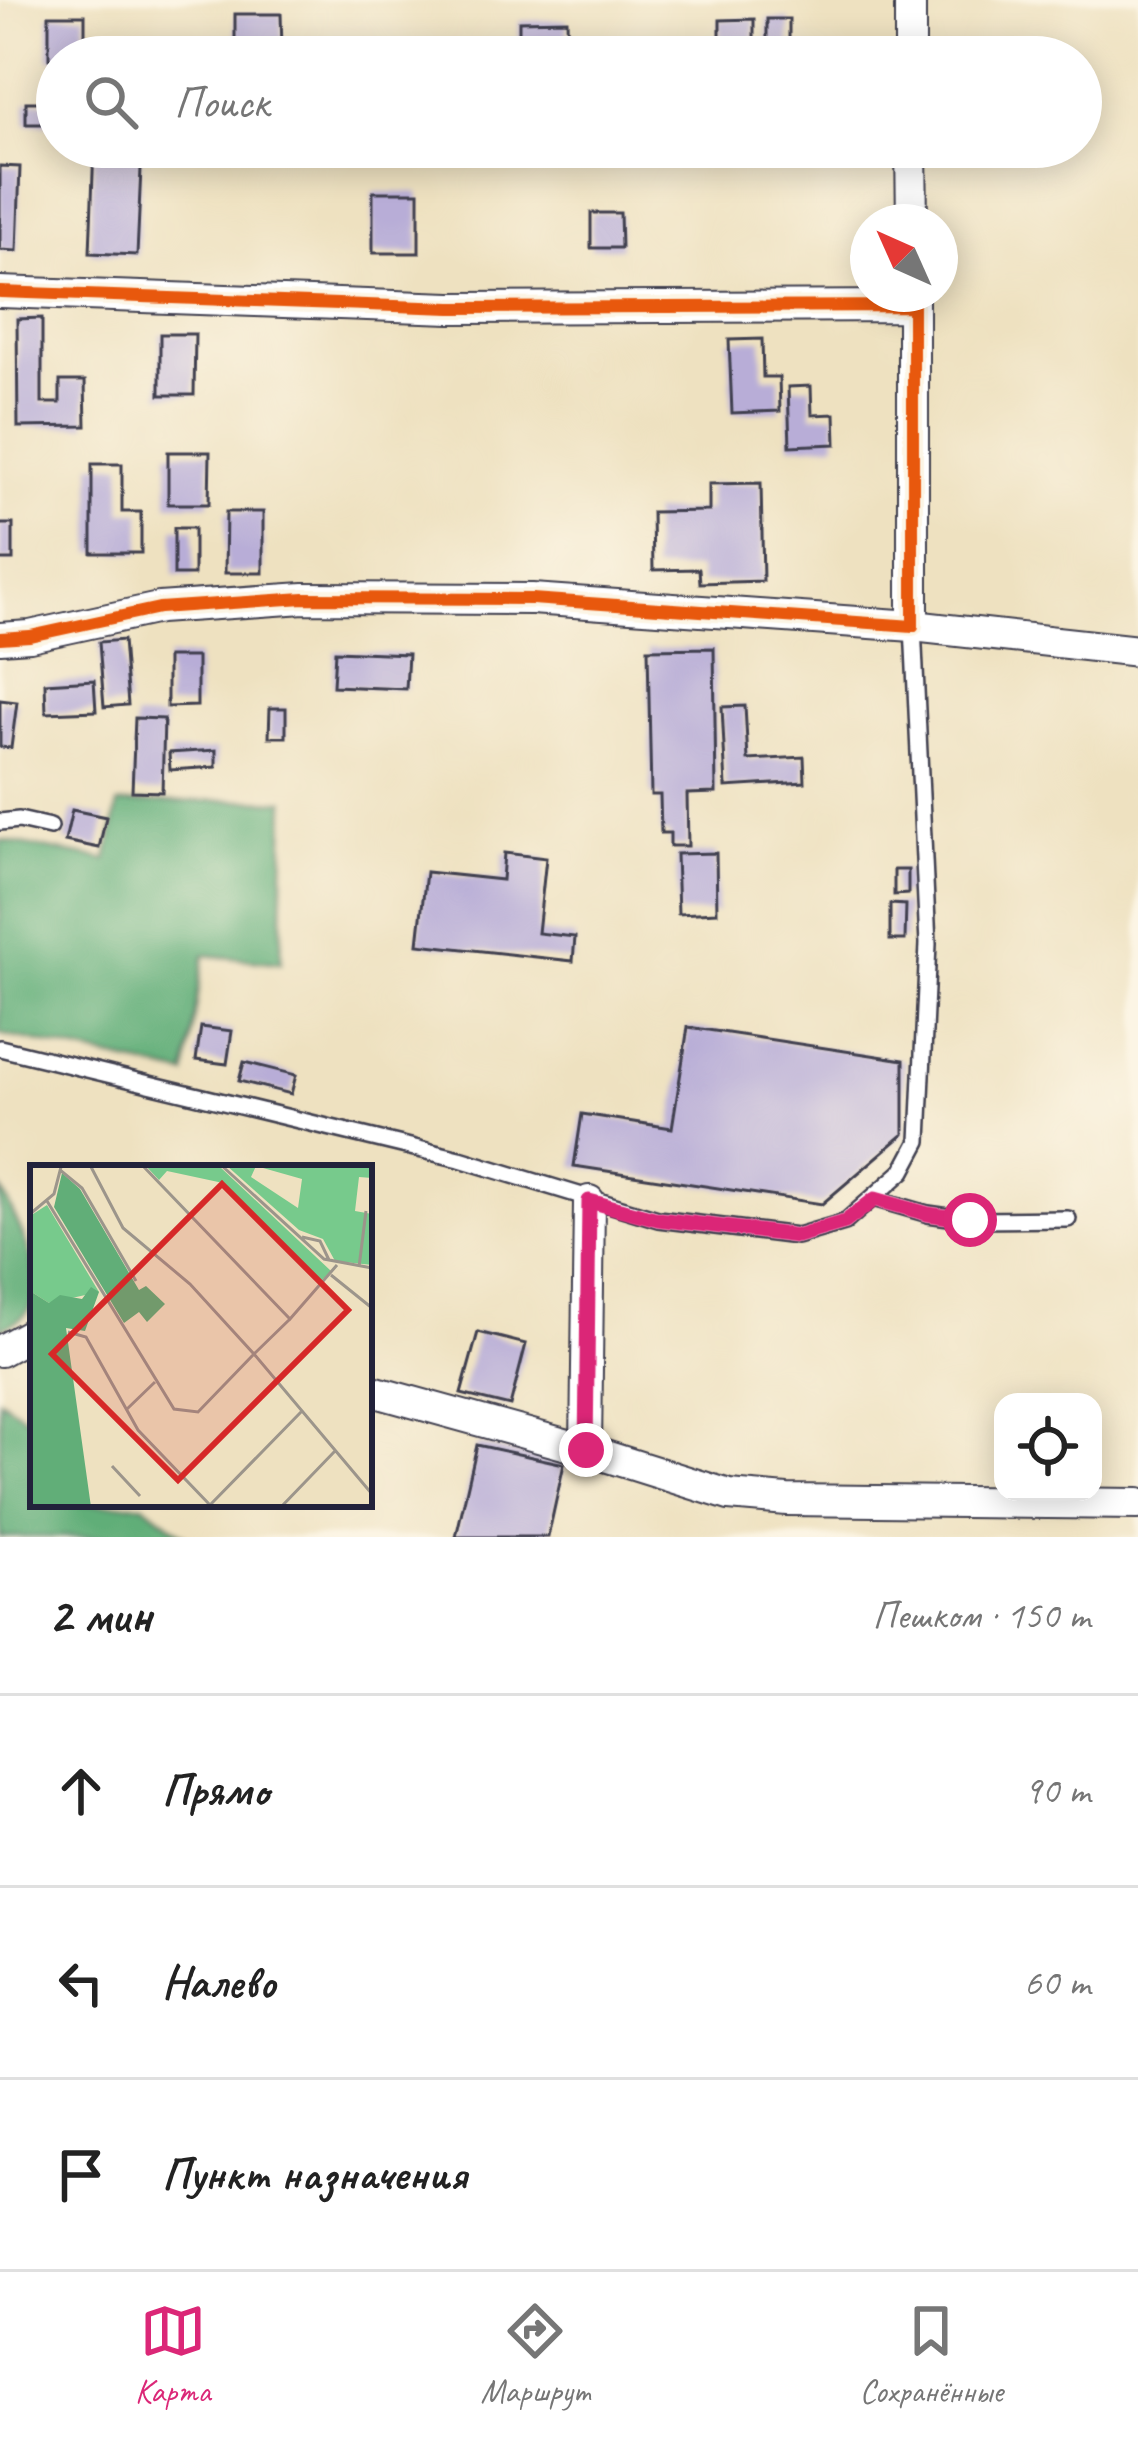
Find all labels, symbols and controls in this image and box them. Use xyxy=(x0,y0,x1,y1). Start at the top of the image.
search box xyxy=(36,36,1102,168)
icon: search xyxy=(78,69,144,135)
text: Поиск xyxy=(174,74,269,131)
north arrow xyxy=(850,204,958,312)
inset map xyxy=(30,1165,372,1507)
route start xyxy=(943,1193,997,1247)
map controls xyxy=(994,1393,1102,1501)
button: locate xyxy=(994,1393,1102,1501)
route end xyxy=(559,1423,613,1477)
text: 2 мин xyxy=(48,1583,152,1647)
text: Пешком · 150 m xyxy=(872,1591,1090,1640)
icon: ahead xyxy=(48,1758,114,1824)
text: Прямо xyxy=(162,1762,269,1819)
text: 90 m xyxy=(1024,1766,1090,1815)
icon: left xyxy=(48,1950,114,2016)
text: Налево xyxy=(162,1954,276,2011)
text: 60 m xyxy=(1024,1958,1090,2007)
icon: arrive xyxy=(48,2142,114,2208)
text: Пункт назначения xyxy=(162,2146,467,2203)
tab: Карта xyxy=(135,2298,211,2412)
tab: Маршрут xyxy=(481,2298,590,2412)
tab: Сохранённые xyxy=(860,2298,1003,2412)

